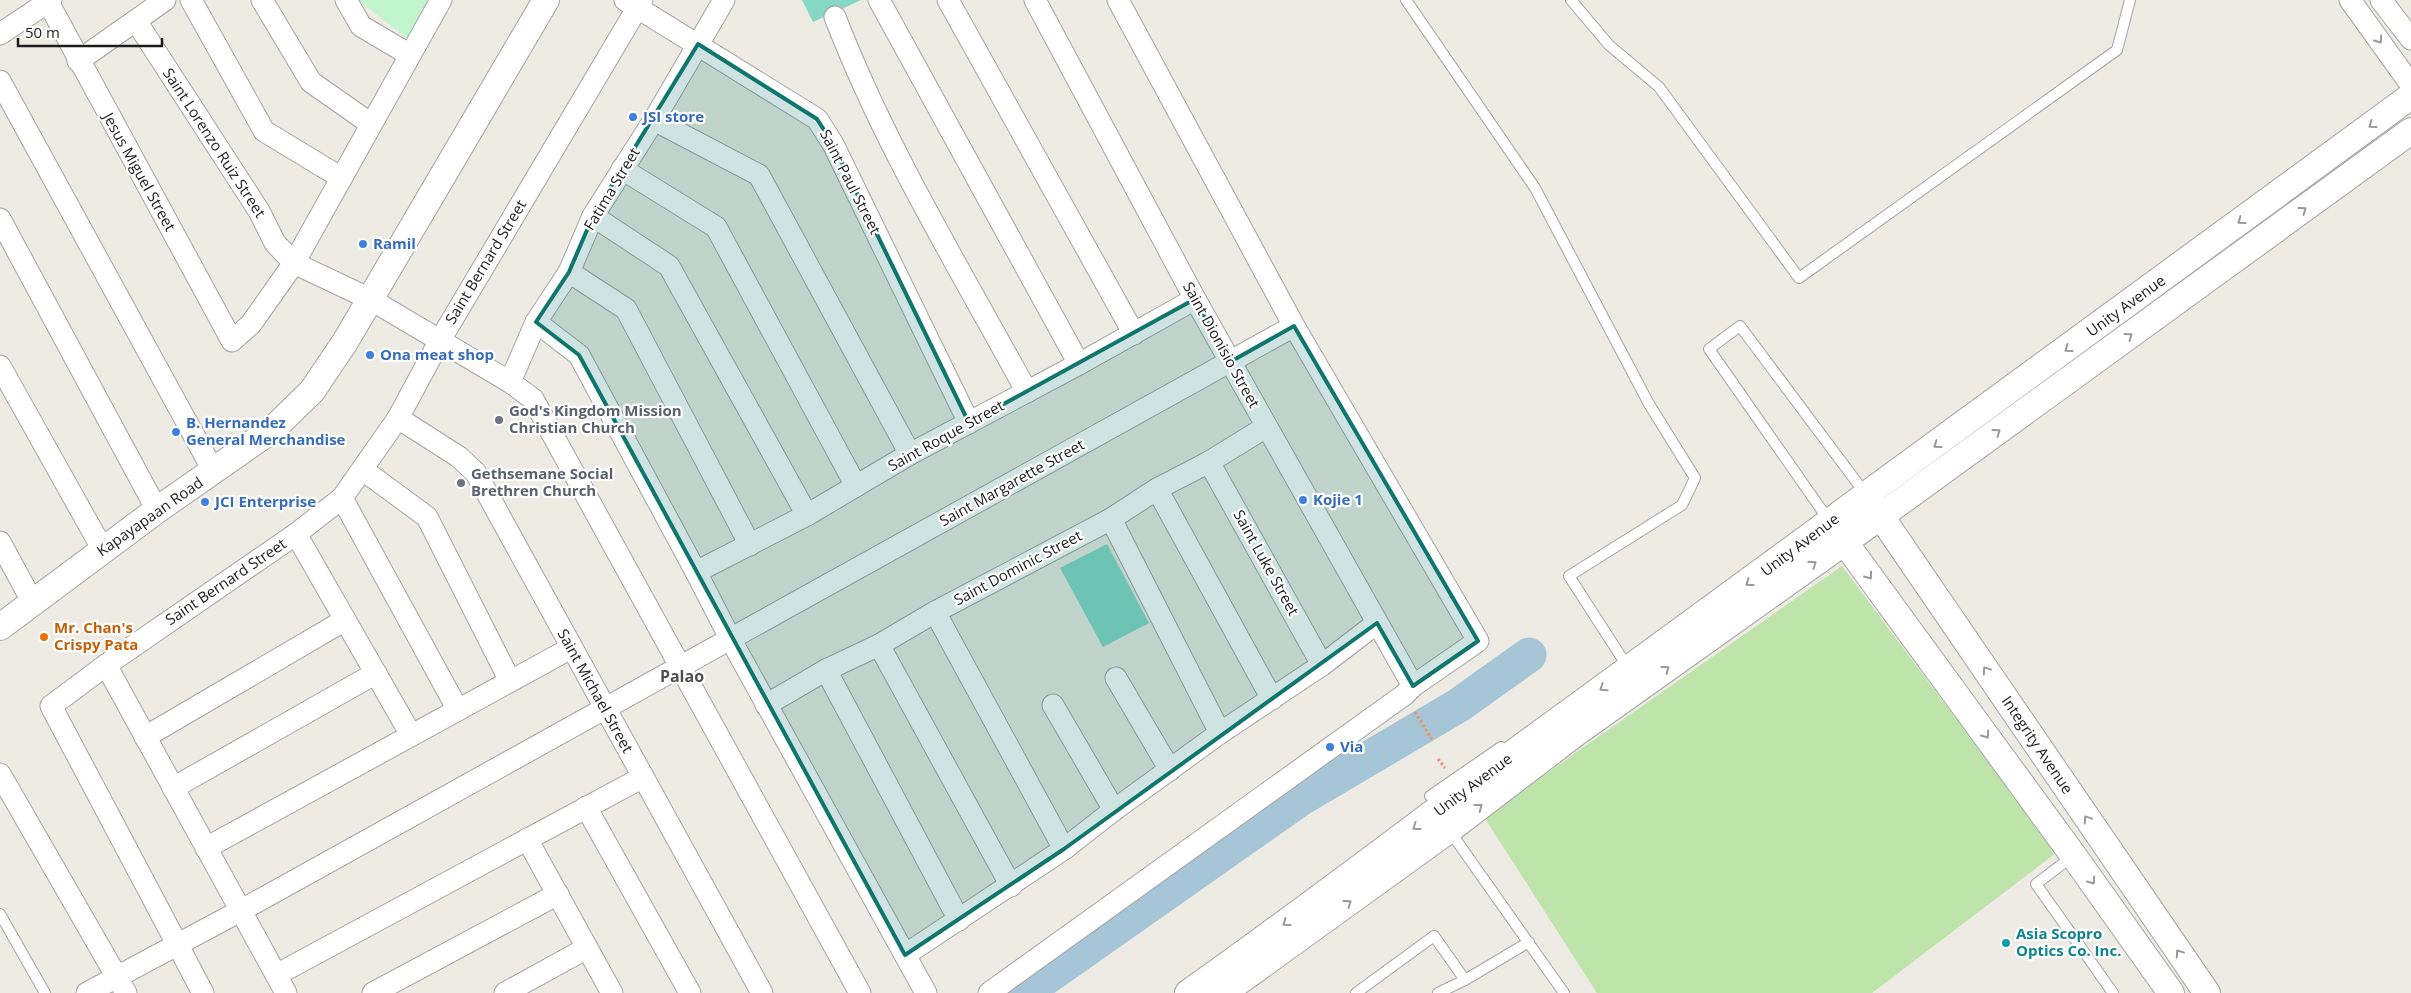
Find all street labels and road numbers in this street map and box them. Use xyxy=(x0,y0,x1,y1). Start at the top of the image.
street label: Saint Lorenzo Ruiz Street xyxy=(159,64,271,221)
street label: Jesus Miguel Street xyxy=(98,107,181,234)
street label: Saint Paul Street xyxy=(816,126,886,237)
street label: Fatima Street xyxy=(579,143,644,234)
street label: Saint Bernard Street xyxy=(440,196,530,327)
street label: Unity Avenue xyxy=(2082,270,2169,341)
street label: Saint Dionisio Street xyxy=(1179,278,1265,411)
street label: Saint Roque Street xyxy=(884,395,1007,475)
street label: Saint Margarette Street xyxy=(936,434,1088,530)
street label: Kapayapaan Road xyxy=(92,472,207,560)
street label: Saint Luke Street xyxy=(1230,506,1304,619)
street label: Unity Avenue xyxy=(1756,508,1843,580)
street label: Saint Dominic Street xyxy=(950,525,1085,609)
street label: Saint Bernard Street xyxy=(161,533,290,629)
street label: Saint Michael Street xyxy=(553,625,638,756)
street label: Integrity Avenue xyxy=(1998,692,2078,797)
street label: Unity Avenue xyxy=(1429,748,1516,820)

